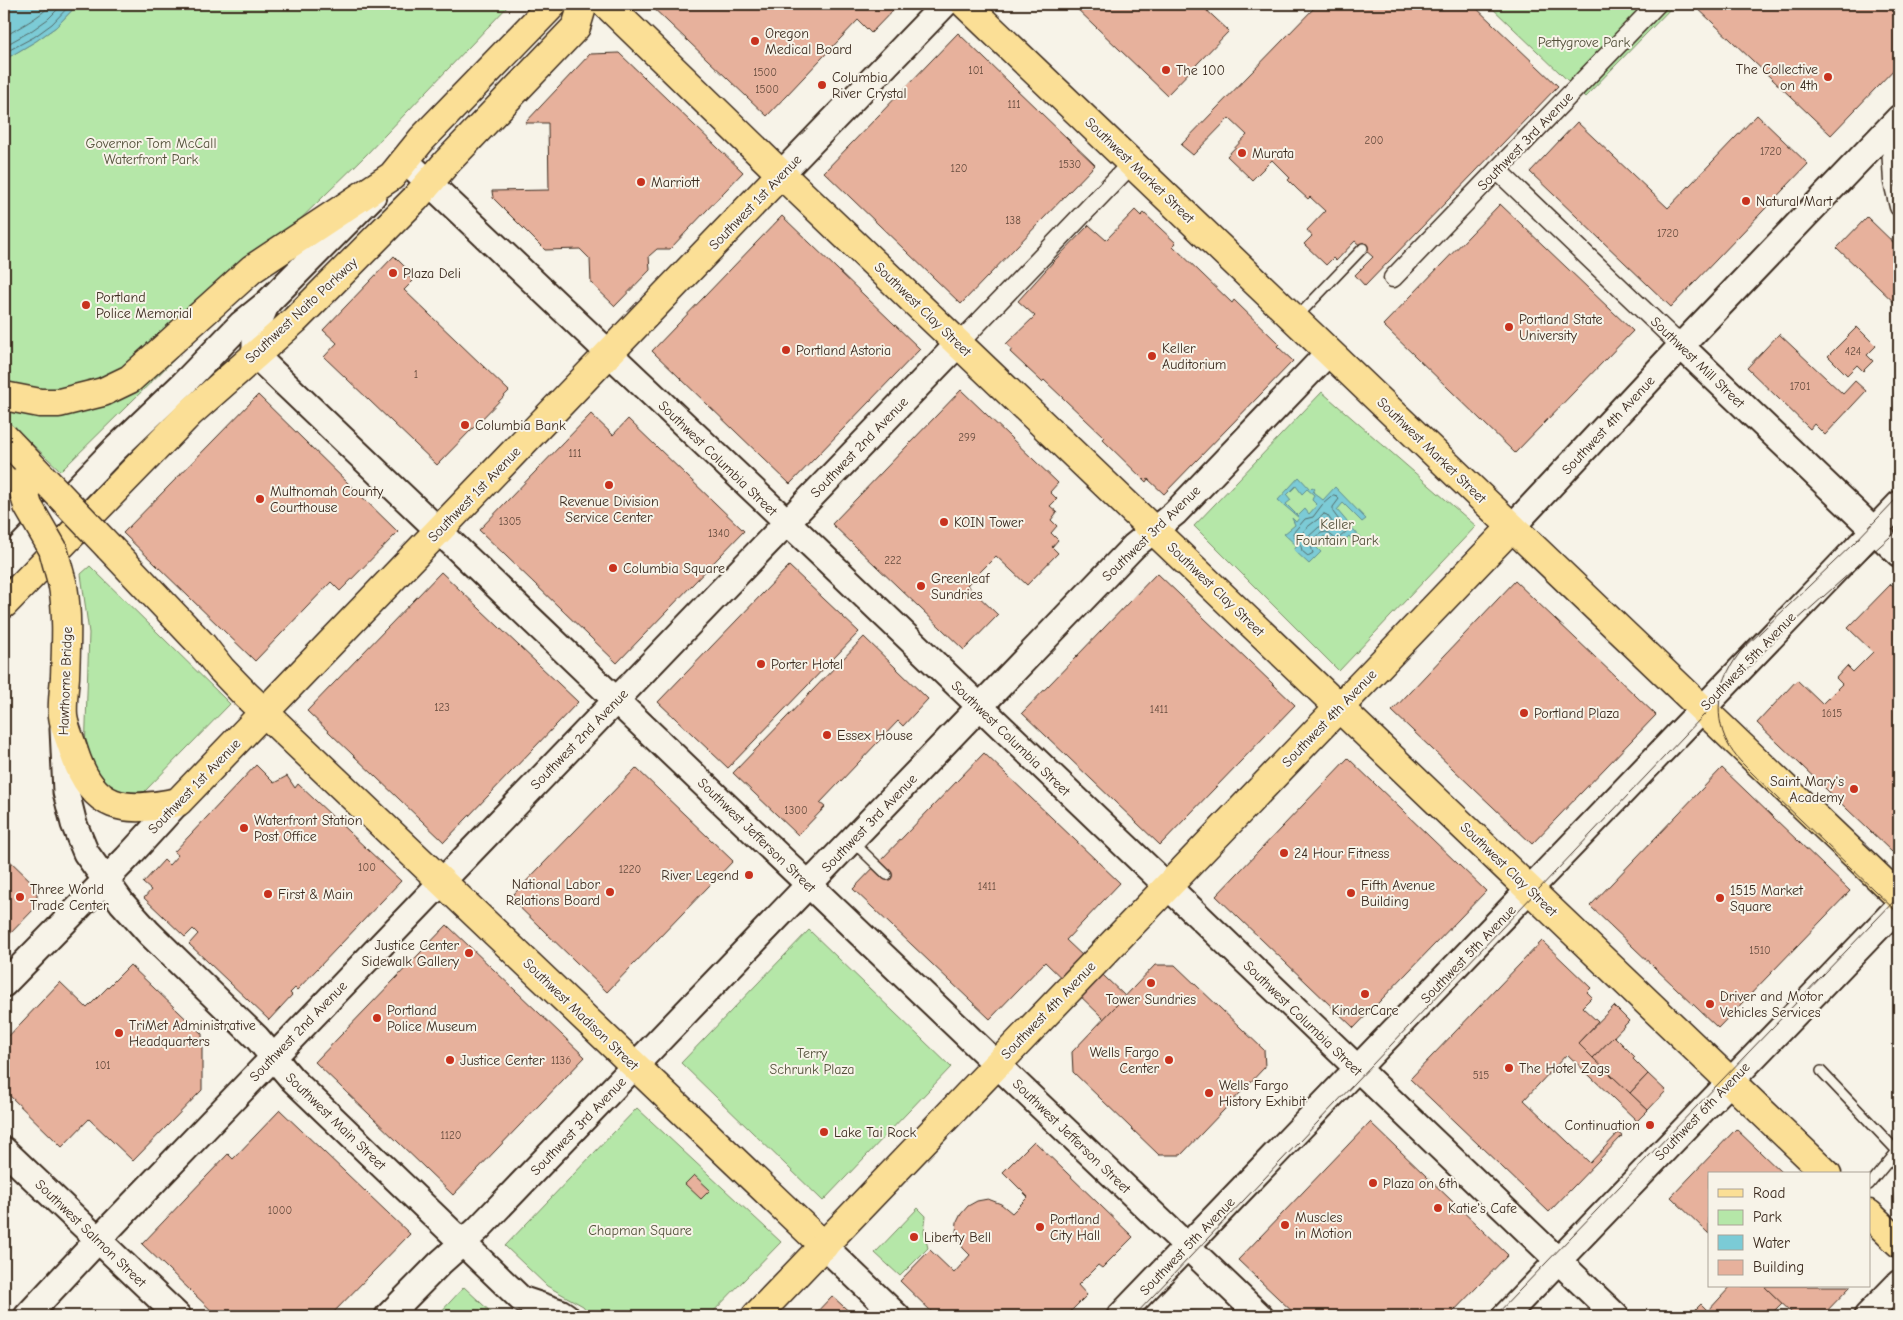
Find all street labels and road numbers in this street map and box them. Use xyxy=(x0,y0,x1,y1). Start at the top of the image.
street label: Southwest 3rd Avenue xyxy=(1474,89,1577,194)
street label: Southwest Market Street xyxy=(1082,114,1198,228)
street label: Southwest 1st Avenue xyxy=(705,151,805,254)
street label: Southwest Naito Parkway xyxy=(242,253,361,367)
street label: Southwest Clay Street xyxy=(871,259,975,361)
street label: Southwest Mill Street xyxy=(1647,313,1749,412)
street label: Southwest 4th Avenue xyxy=(1558,372,1659,478)
street label: Southwest 2nd Avenue xyxy=(807,394,912,501)
street label: Southwest Market Street xyxy=(1374,394,1490,508)
street label: Southwest Columbia Street xyxy=(655,397,781,520)
street label: Southwest 1st Avenue xyxy=(424,443,524,546)
street label: Southwest 3rd Avenue xyxy=(1099,482,1204,585)
street label: Southwest Clay Street xyxy=(1164,539,1268,641)
street label: Southwest 5th Avenue xyxy=(1697,609,1800,714)
street label: Hawthorne Bridge xyxy=(55,626,76,736)
street label: Southwest 4th Avenue xyxy=(1278,666,1380,771)
street label: Southwest Columbia Street xyxy=(948,677,1074,800)
street label: Southwest 2nd Avenue xyxy=(527,686,632,793)
street label: Southwest 1st Avenue xyxy=(144,735,244,838)
street label: Southwest 3rd Avenue xyxy=(818,771,921,876)
street label: Southwest Jefferson Street xyxy=(694,774,820,897)
street label: Southwest Clay Street xyxy=(1457,819,1561,921)
street label: Southwest 5th Avenue xyxy=(1417,902,1520,1007)
street label: Southwest Madison Street xyxy=(519,955,643,1075)
street label: Southwest Columbia Street xyxy=(1240,957,1366,1080)
street label: Southwest 4th Avenue xyxy=(997,958,1099,1063)
street label: Southwest 2nd Avenue xyxy=(246,978,351,1085)
street label: Southwest 6th Avenue xyxy=(1651,1059,1754,1164)
street label: Southwest Main Street xyxy=(282,1069,390,1174)
street label: Southwest 3rd Avenue xyxy=(527,1074,630,1179)
street label: Southwest Jefferson Street xyxy=(1009,1075,1135,1198)
street label: Southwest Salmon Street xyxy=(32,1176,150,1292)
street label: Southwest 5th Avenue xyxy=(1136,1194,1239,1299)

